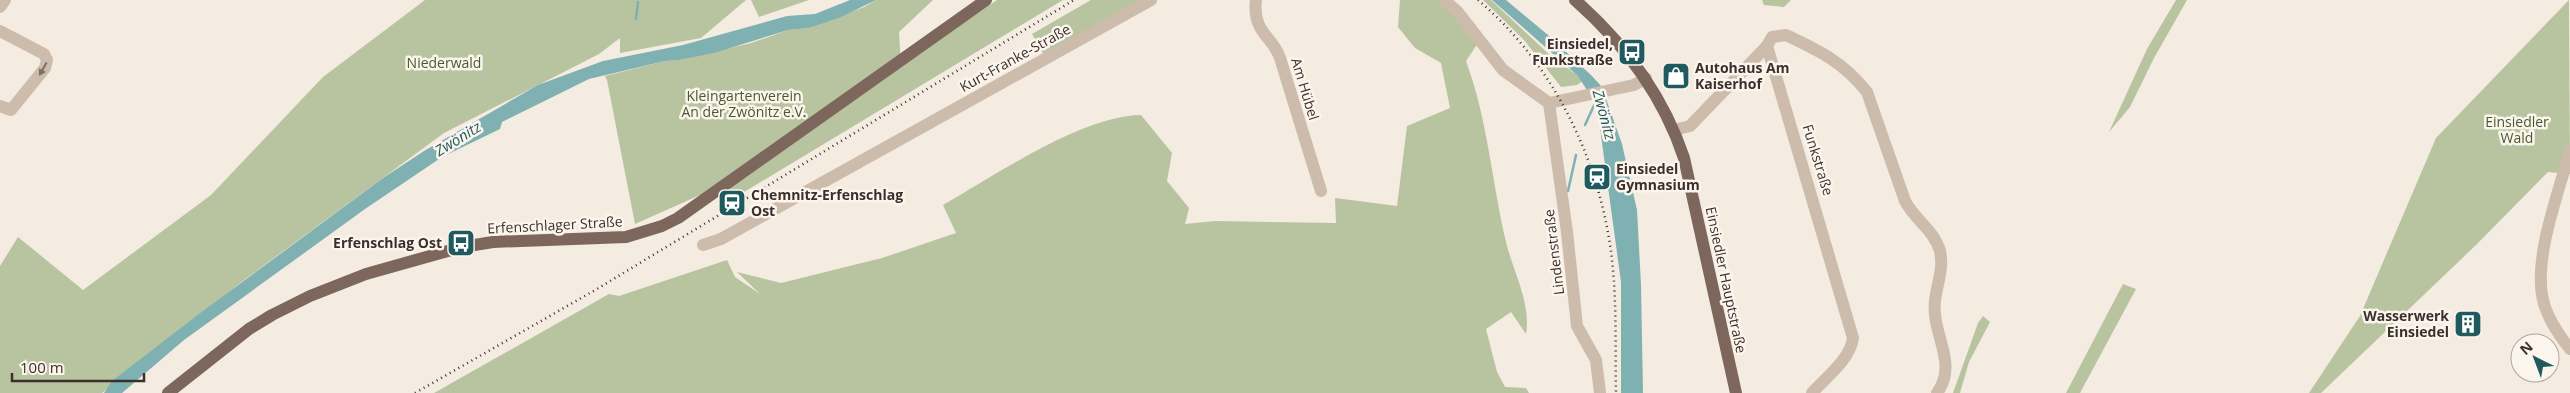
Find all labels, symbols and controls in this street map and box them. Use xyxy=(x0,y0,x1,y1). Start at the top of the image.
street label: Kurt-Franke-Straße xyxy=(956,19,1074,96)
place label: Einsiedel, Funkstraße xyxy=(1532,34,1613,69)
bus stop icon: Einsiedel, Funkstraße xyxy=(1617,37,1647,67)
park label: Niederwald xyxy=(407,53,481,72)
street label: Am Hübel xyxy=(1287,55,1324,122)
place label: Autohaus Am Kaiserhof xyxy=(1695,58,1789,93)
shop icon: Autohaus Am Kaiserhof xyxy=(1661,61,1691,91)
one-way arrow xyxy=(38,62,47,75)
park label: Kleingartenverein An der Zwönitz e.V. xyxy=(681,86,807,121)
water label: Zwönitz xyxy=(1588,86,1621,142)
park label: Einsiedler Wald xyxy=(2485,112,2549,147)
water label: Zwönitz xyxy=(430,116,485,161)
street label: Funkstraße xyxy=(1799,122,1838,198)
place label: Einsiedel Gymnasium xyxy=(1616,159,1700,194)
station icon: Einsiedel Gymnasium xyxy=(1582,162,1612,192)
place label: Chemnitz-Erfenschlag Ost xyxy=(751,185,903,220)
station icon: Chemnitz-Erfenschlag Ost xyxy=(717,188,747,218)
street label: Einsiedler Hauptstraße xyxy=(1702,205,1751,355)
street label: Lindenstraße xyxy=(1539,208,1568,296)
street label: Erfenschlager Straße xyxy=(487,211,623,238)
bus stop icon: Erfenschlag Ost xyxy=(446,228,476,258)
place label: Erfenschlag Ost xyxy=(333,233,442,252)
place label: Wasserwerk Einsiedel xyxy=(2363,306,2449,341)
building icon: Wasserwerk Einsiedel xyxy=(2453,309,2483,339)
north arrow xyxy=(2510,333,2560,383)
text: N xyxy=(2515,337,2537,359)
scale bar xyxy=(12,350,145,382)
text: 100 m xyxy=(20,357,64,377)

